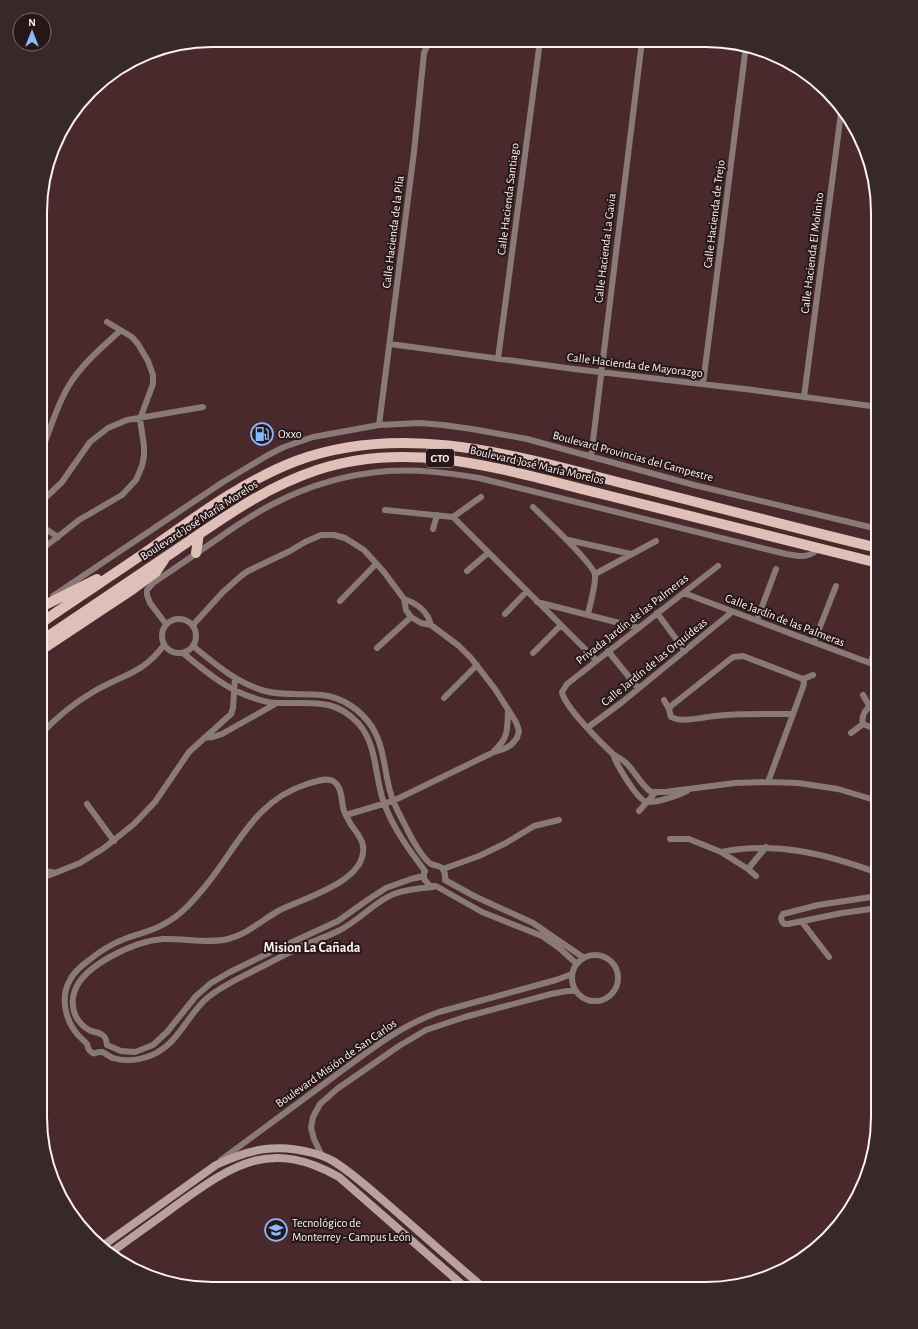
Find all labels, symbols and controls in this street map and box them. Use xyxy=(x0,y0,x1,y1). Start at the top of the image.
north arrow xyxy=(12,12,52,52)
text: N xyxy=(28,17,36,28)
street label: Calle Hacienda Santiago xyxy=(495,142,521,256)
street label: Calle Hacienda de Trejo xyxy=(701,159,728,269)
street label: Calle Hacienda de la Pila xyxy=(380,174,406,289)
street label: Calle Hacienda La Gavia xyxy=(592,192,618,303)
street label: Calle Hacienda El Molinito xyxy=(799,192,825,314)
street label: Calle Hacienda de Mayorazgo xyxy=(566,351,704,380)
fuel station icon: Oxxo xyxy=(249,421,275,447)
place label: Oxxo xyxy=(278,428,302,440)
street label: Boulevard Provincias del Campestre xyxy=(551,429,715,483)
street label: Boulevard José María Morelos xyxy=(469,444,605,486)
road number: GTO xyxy=(426,449,454,467)
street label: Boulevard José María Morelos xyxy=(138,478,260,562)
street label: Privada Jardín de las Palmeras xyxy=(574,571,690,667)
street label: Calle Jardín de las Palmeras xyxy=(723,592,847,648)
street label: Calle Jardín de las Orquídeas xyxy=(599,616,709,708)
district label: Mision La Cañada xyxy=(263,941,361,955)
street label: Boulevard Misión de San Carlos xyxy=(273,1017,399,1109)
school or university icon: Tecnológico de Monterrey - Campus León xyxy=(263,1217,289,1243)
place label: Tecnológico de Monterrey - Campus León xyxy=(292,1217,411,1244)

